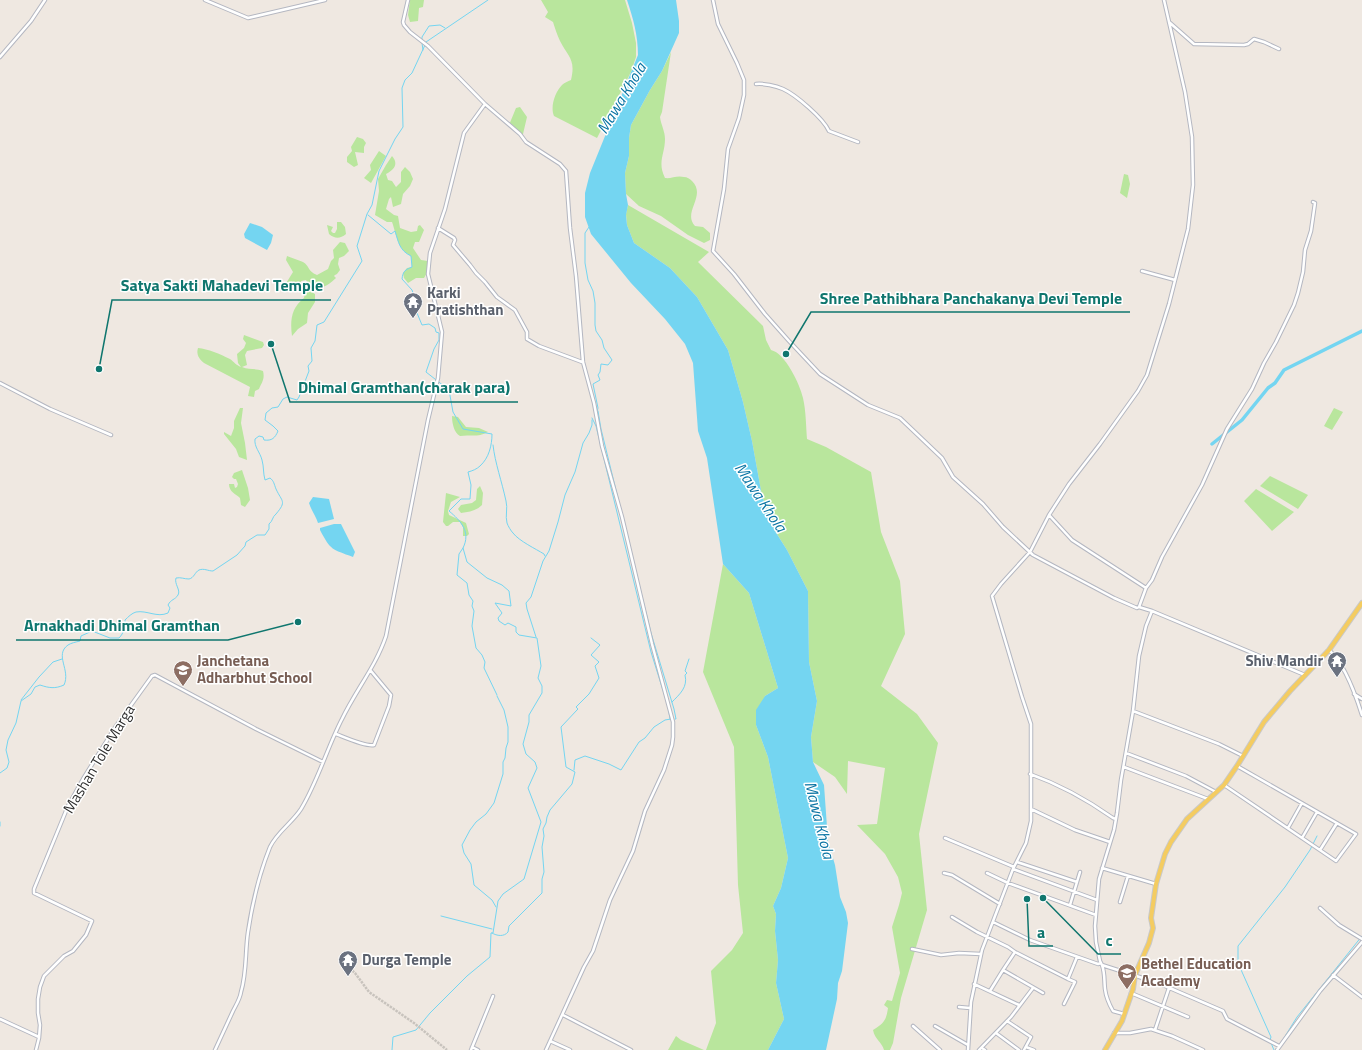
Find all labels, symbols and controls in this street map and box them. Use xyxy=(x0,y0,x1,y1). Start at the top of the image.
water label: Mawa Khola xyxy=(590,57,652,138)
callout: Satya Sakti Mahadevi Temple xyxy=(112,272,331,300)
text: Satya Sakti Mahadevi Temple xyxy=(121,273,323,297)
place label: Karki Pratishthan xyxy=(427,281,504,321)
callout: Shree Pathibhara Panchakanya Devi Temple xyxy=(811,284,1130,312)
text: Shree Pathibhara Panchakanya Devi Temple xyxy=(820,286,1122,310)
temple icon: Karki Pratishthan xyxy=(402,291,424,319)
callout: Dhimal Gramthan(charak para) xyxy=(290,374,518,402)
text: Dhimal Gramthan(charak para) xyxy=(298,375,510,399)
water label: Mawa Khola xyxy=(729,457,794,537)
callout: Arnakhadi Dhimal Gramthan xyxy=(16,612,228,640)
text: Arnakhadi Dhimal Gramthan xyxy=(24,613,220,637)
place label: Janchetana Adharbhut School xyxy=(197,649,312,689)
place label: Shiv Mandir xyxy=(1245,649,1323,672)
temple icon: Shiv Mandir xyxy=(1326,650,1348,678)
school or university icon: Janchetana Adharbhut School xyxy=(172,659,194,687)
street label: Mashan Tole Marga xyxy=(57,700,140,817)
water label: Mawa Khola xyxy=(799,779,841,862)
callout: a xyxy=(1029,918,1053,946)
text: a xyxy=(1037,920,1045,944)
callout: c xyxy=(1098,926,1121,954)
text: c xyxy=(1105,928,1113,952)
place label: Durga Temple xyxy=(362,948,452,971)
temple icon: Durga Temple xyxy=(337,949,359,977)
place label: Bethel Education Academy xyxy=(1141,952,1251,992)
school or university icon: Bethel Education Academy xyxy=(1116,962,1138,990)

